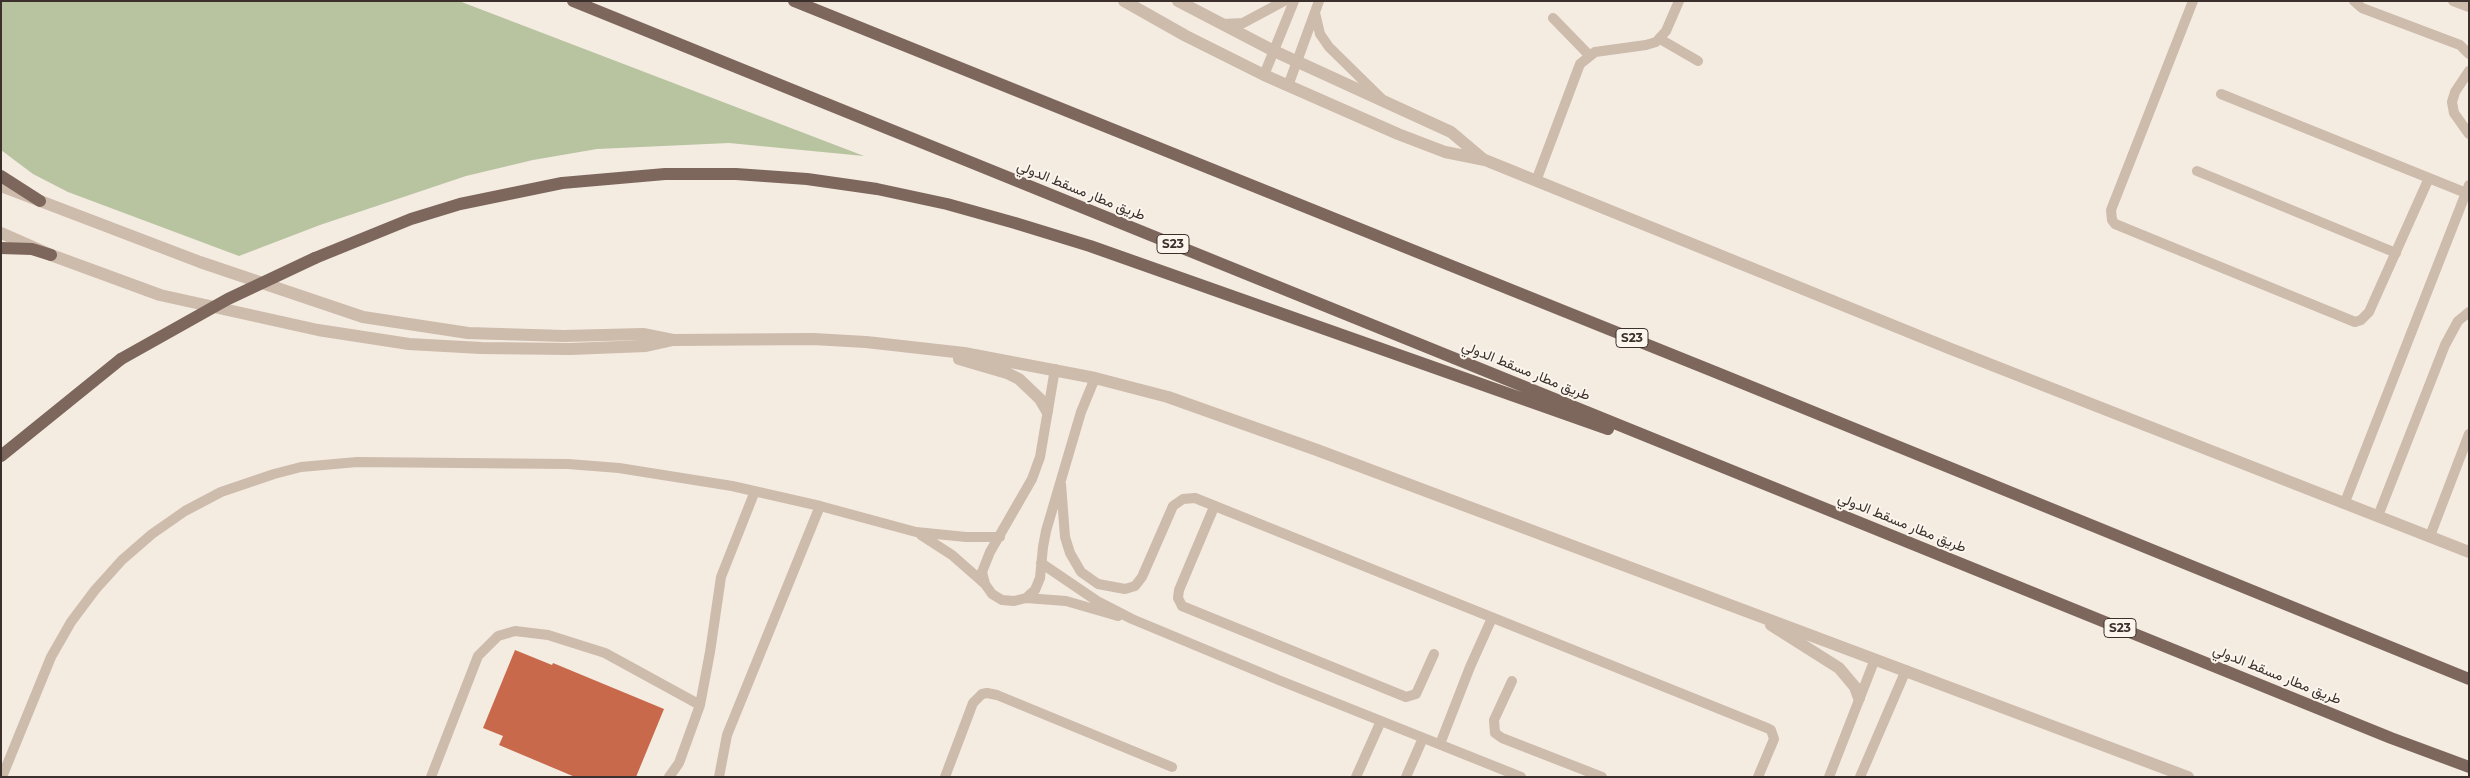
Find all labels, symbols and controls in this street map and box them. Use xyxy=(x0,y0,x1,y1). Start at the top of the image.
street label: طريق مطار مسقط الدولي xyxy=(1014,158,1148,224)
road number: S23 xyxy=(1157,234,1189,253)
road number: S23 xyxy=(1616,328,1648,348)
street label: طريق مطار مسقط الدولي xyxy=(1459,338,1593,404)
street label: طريق مطار مسقط الدولي xyxy=(1835,490,1969,556)
road number: S23 xyxy=(2104,618,2136,638)
street label: طريق مطار مسقط الدولي xyxy=(2210,642,2344,708)

